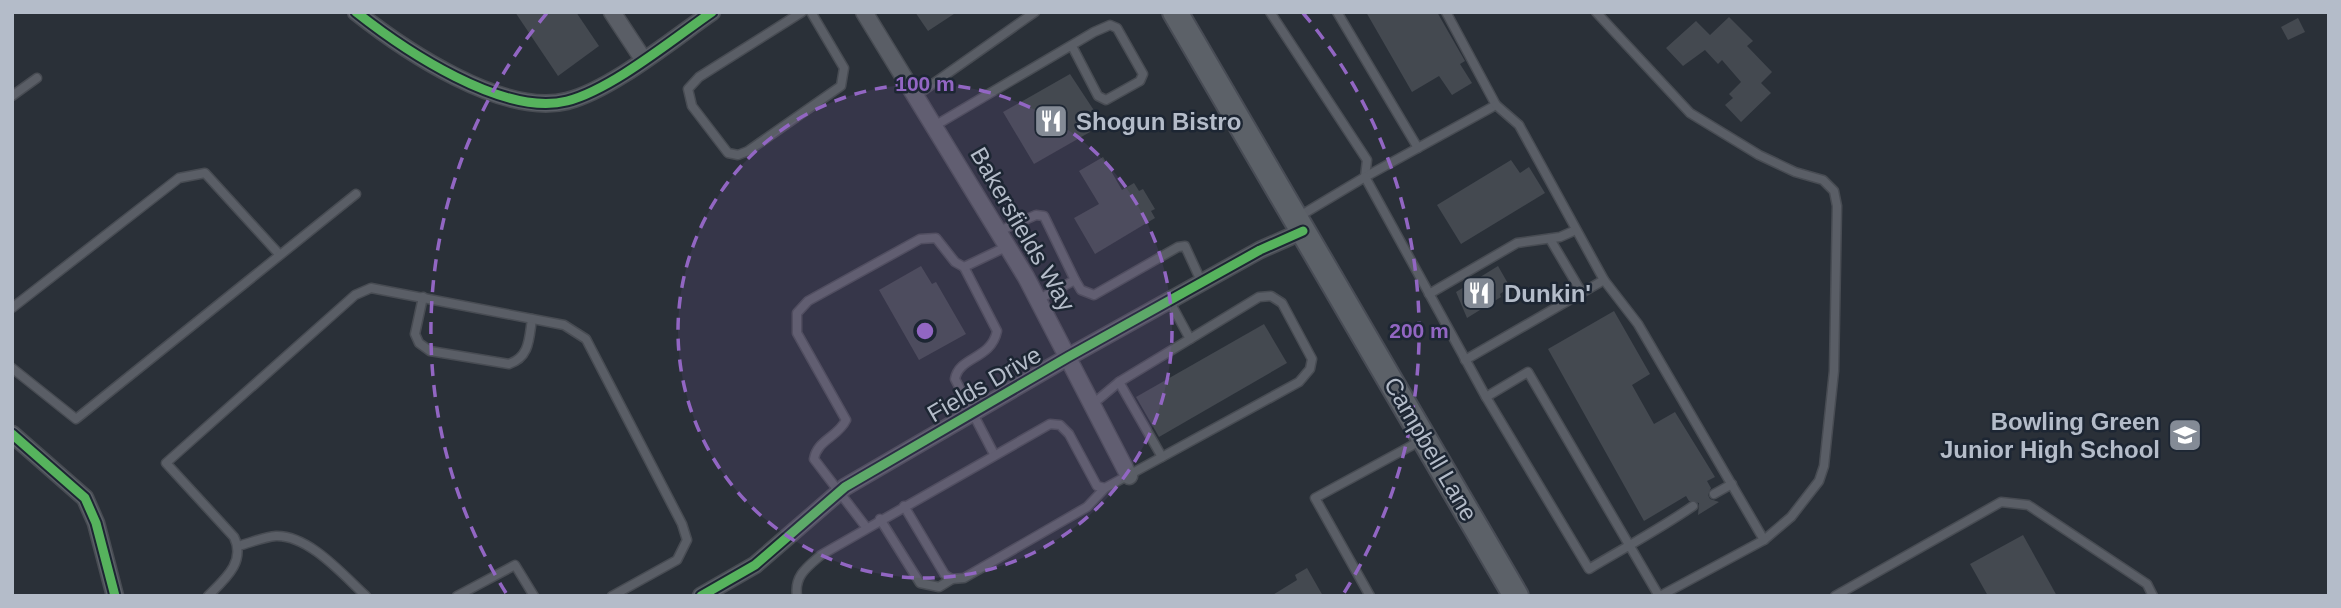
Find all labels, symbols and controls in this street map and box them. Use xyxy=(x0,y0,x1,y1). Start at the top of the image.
text: 100 m xyxy=(895,72,955,95)
restaurant icon: Shogun Bistro xyxy=(1032,102,1070,140)
place label: Shogun Bistro xyxy=(1076,108,1241,135)
street label: Bakersfields Way xyxy=(965,142,1081,316)
restaurant icon: Dunkin' xyxy=(1460,274,1498,312)
place label: Dunkin' xyxy=(1504,280,1591,307)
centre of rings xyxy=(913,319,937,343)
text: 200 m xyxy=(1389,319,1449,342)
street label: Fields Drive xyxy=(922,341,1046,427)
street label: Campbell Lane xyxy=(1379,372,1483,526)
place label: Bowling Green Junior High School xyxy=(1940,408,2160,463)
school or university icon: Bowling Green Junior High School xyxy=(2166,416,2204,454)

